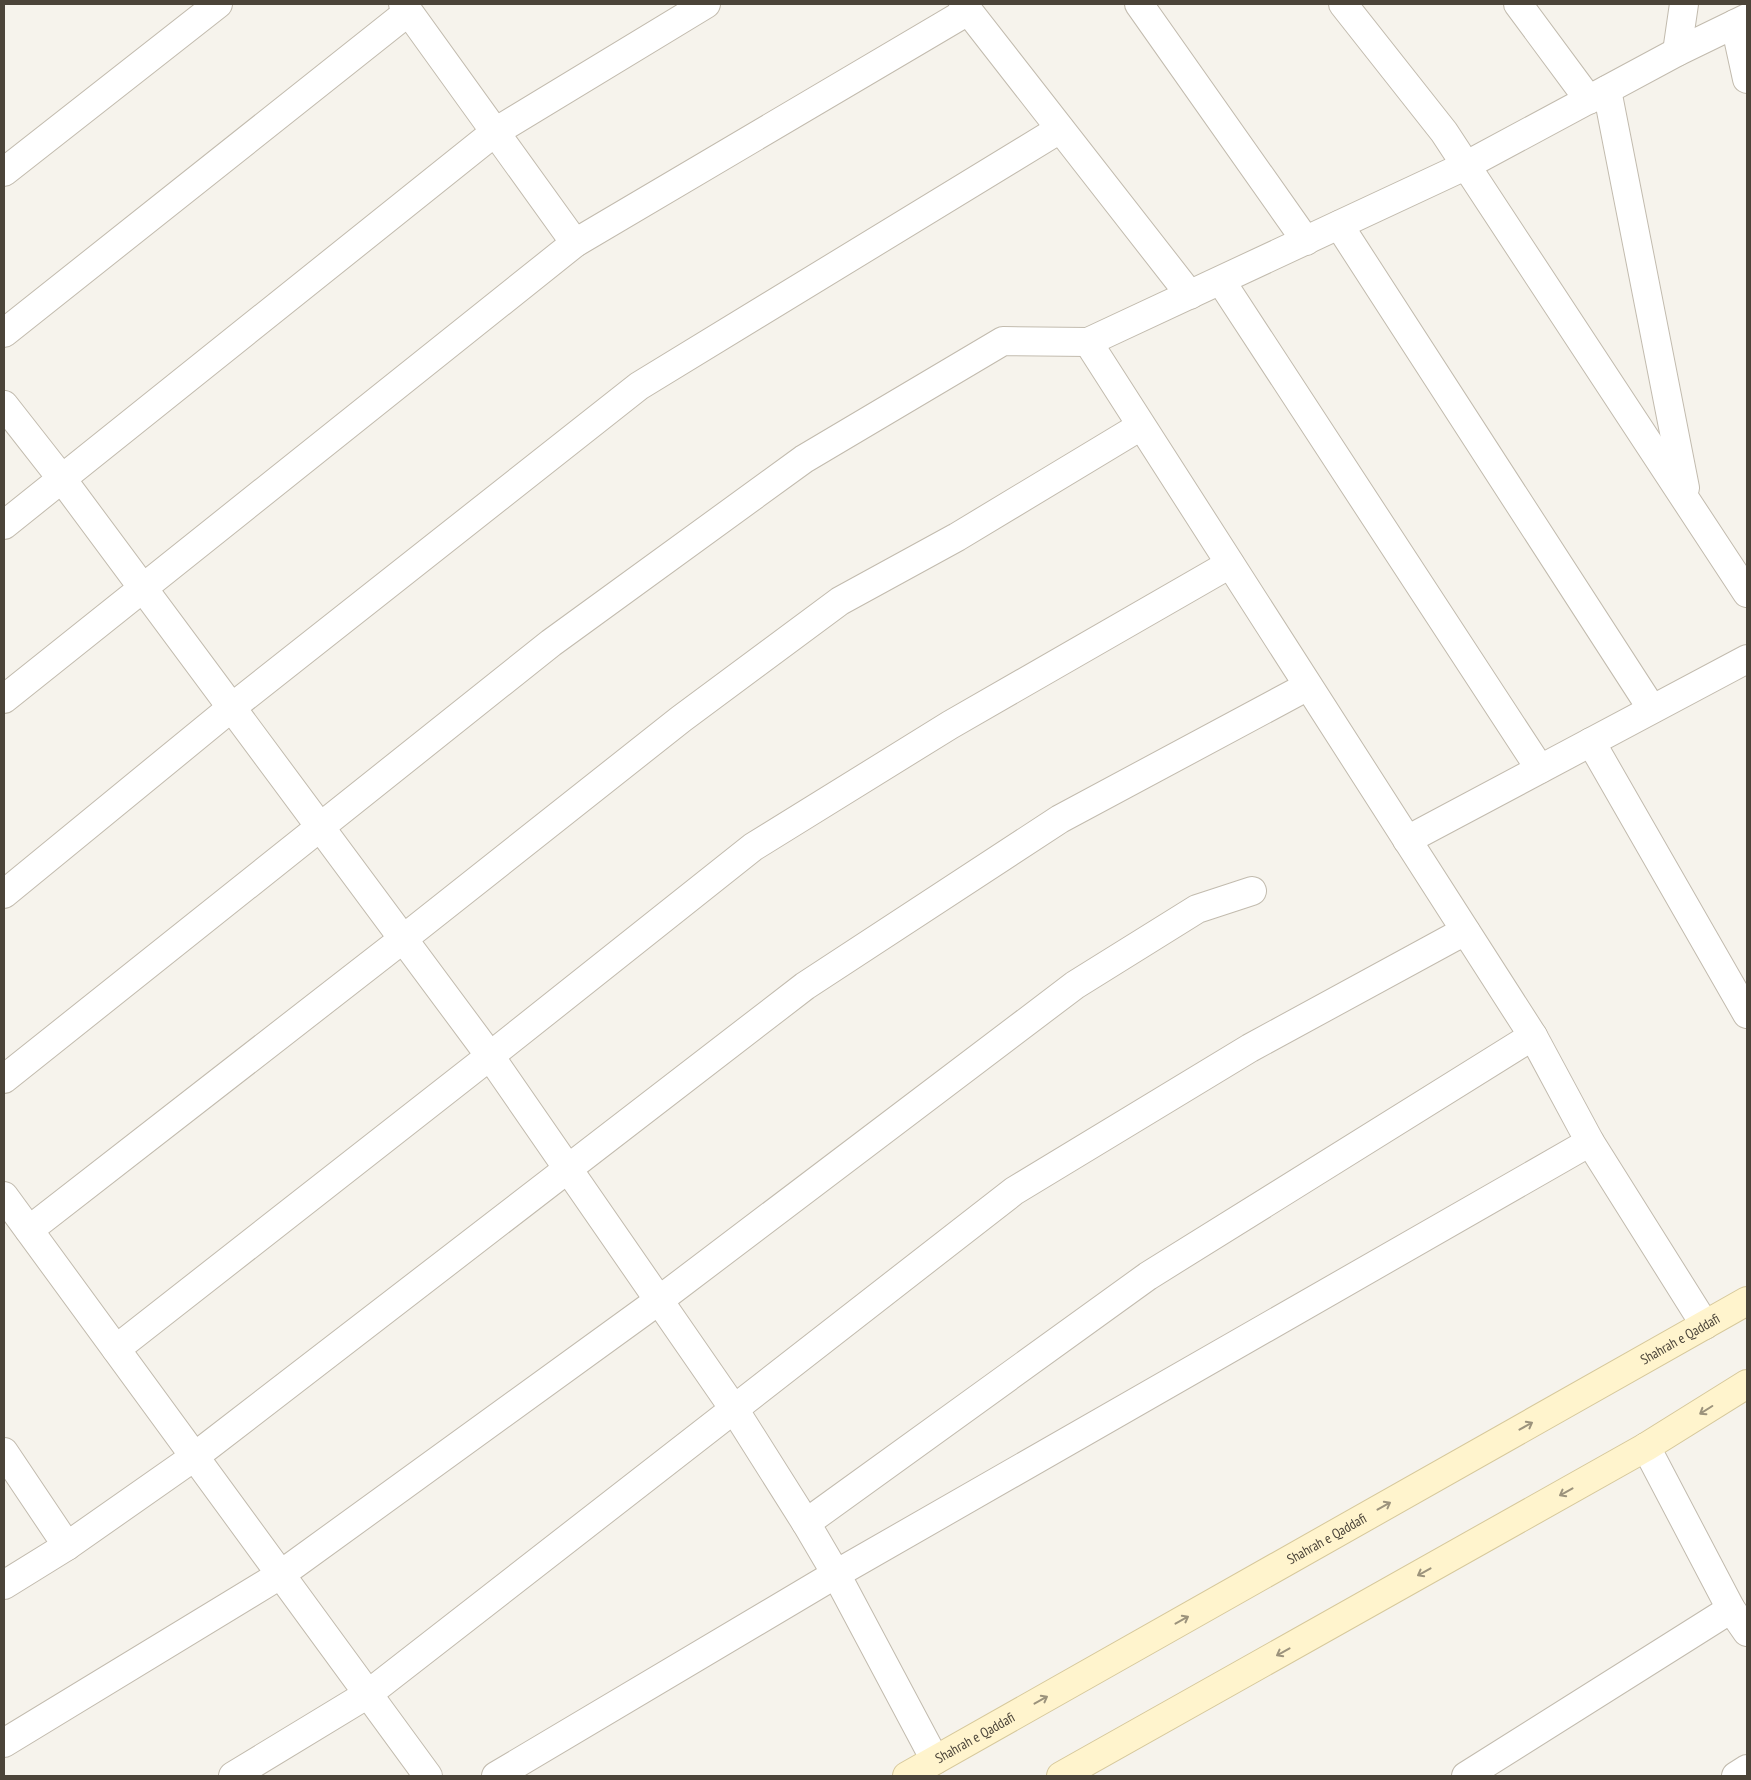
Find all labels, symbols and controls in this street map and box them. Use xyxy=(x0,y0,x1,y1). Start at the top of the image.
street label: Shahrah e Qaddafi xyxy=(1637,1309,1723,1369)
one-way arrow xyxy=(1699,1404,1713,1415)
one-way arrow xyxy=(1518,1420,1532,1430)
one-way arrow xyxy=(1559,1488,1574,1497)
one-way arrow xyxy=(1377,1500,1391,1510)
street label: Shahrah e Qaddafi xyxy=(1284,1509,1369,1568)
one-way arrow xyxy=(1417,1567,1432,1577)
one-way arrow xyxy=(1174,1615,1189,1624)
one-way arrow xyxy=(1276,1647,1290,1657)
one-way arrow xyxy=(1033,1695,1048,1705)
street label: Shahrah e Qaddafi xyxy=(932,1708,1018,1767)

